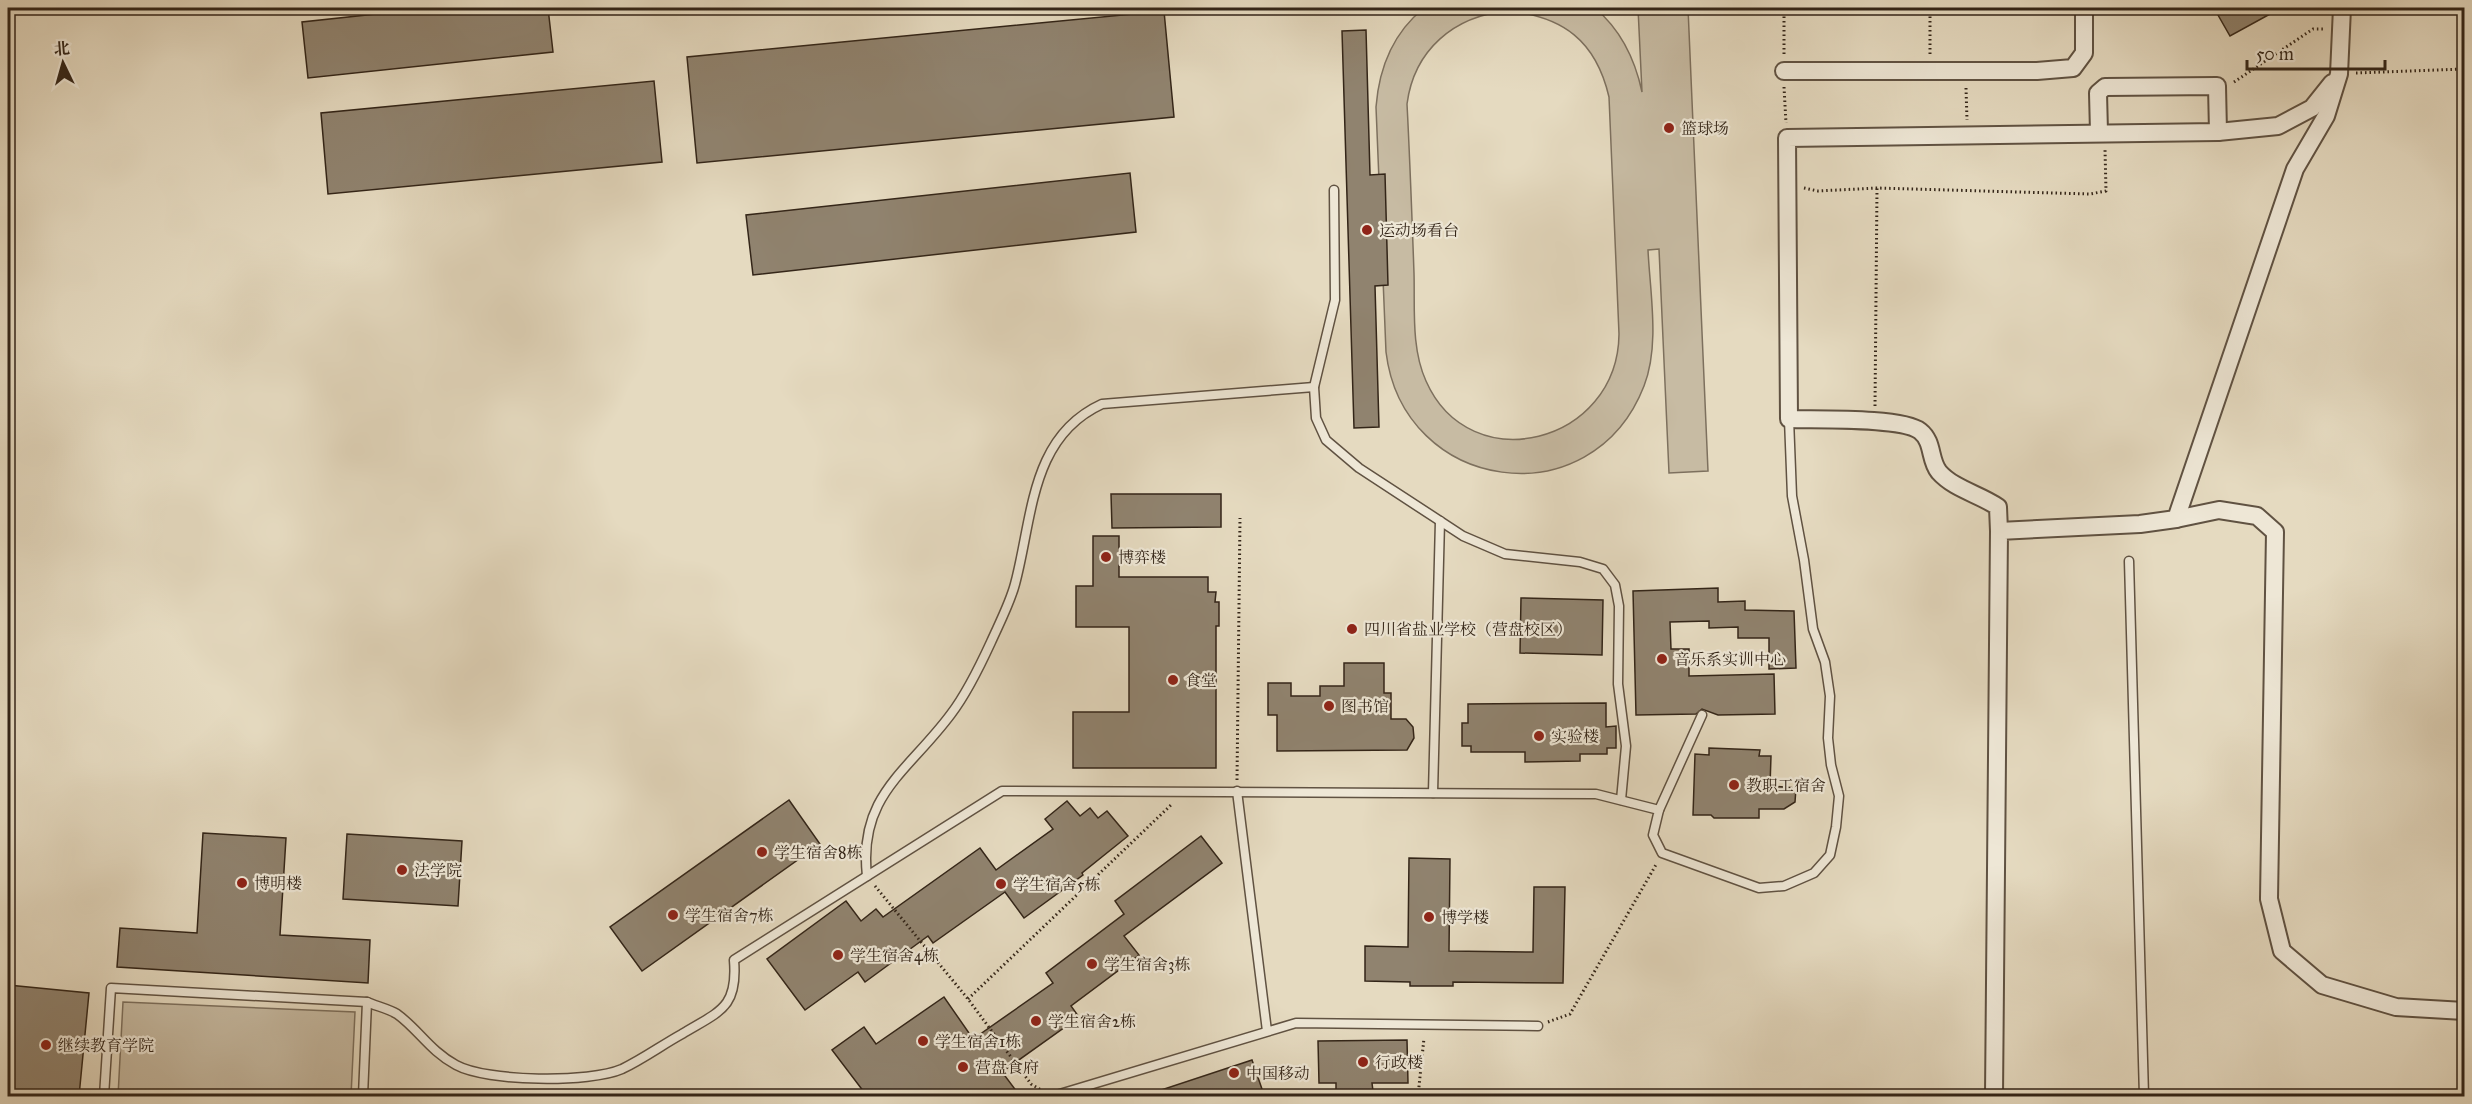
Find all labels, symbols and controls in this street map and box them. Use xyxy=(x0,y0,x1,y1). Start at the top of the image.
north arrow xyxy=(33,33,93,93)
scale bar xyxy=(2247,33,2385,71)
text: 北 xyxy=(53,38,71,59)
text: 50 m xyxy=(2256,43,2294,65)
place label: 篮球场 xyxy=(1681,119,1729,138)
marker: 篮球场 xyxy=(1662,121,1676,135)
place label: 运动场看台 xyxy=(1379,221,1459,240)
marker: 运动场看台 xyxy=(1360,223,1374,237)
place label: 博弈楼 xyxy=(1118,548,1166,567)
marker: 博弈楼 xyxy=(1099,550,1113,564)
place label: 四川省盐业学校（营盘校区） xyxy=(1364,620,1572,639)
marker: 四川省盐业学校（营盘校区） xyxy=(1345,622,1359,636)
place label: 音乐系实训中心 xyxy=(1674,650,1786,669)
marker: 音乐系实训中心 xyxy=(1655,652,1669,666)
place label: 食堂 xyxy=(1185,671,1217,690)
marker: 食堂 xyxy=(1166,673,1180,687)
place label: 图书馆 xyxy=(1341,697,1389,716)
marker: 图书馆 xyxy=(1322,699,1336,713)
place label: 实验楼 xyxy=(1551,727,1599,746)
marker: 实验楼 xyxy=(1532,729,1546,743)
place label: 教职工宿舍 xyxy=(1746,776,1826,795)
marker: 教职工宿舍 xyxy=(1727,778,1741,792)
place label: 学生宿舍8栋 xyxy=(774,843,863,862)
marker: 学生宿舍8栋 xyxy=(755,845,769,859)
place label: 法学院 xyxy=(414,861,462,880)
marker: 法学院 xyxy=(395,863,409,877)
place label: 博明楼 xyxy=(254,874,302,893)
place label: 学生宿舍5栋 xyxy=(1013,875,1100,894)
marker: 博明楼 xyxy=(235,876,249,890)
marker: 学生宿舍5栋 xyxy=(994,877,1008,891)
place label: 学生宿舍7栋 xyxy=(685,906,774,925)
marker: 学生宿舍7栋 xyxy=(666,908,680,922)
place label: 博学楼 xyxy=(1441,908,1489,927)
marker: 博学楼 xyxy=(1422,910,1436,924)
place label: 学生宿舍4栋 xyxy=(850,946,939,965)
marker: 学生宿舍4栋 xyxy=(831,948,845,962)
place label: 学生宿舍3栋 xyxy=(1104,955,1190,974)
marker: 学生宿舍3栋 xyxy=(1085,957,1099,971)
place label: 学生宿舍2栋 xyxy=(1048,1012,1136,1031)
marker: 学生宿舍2栋 xyxy=(1029,1014,1043,1028)
place label: 学生宿舍1栋 xyxy=(935,1032,1021,1051)
marker: 学生宿舍1栋 xyxy=(916,1034,930,1048)
place label: 继续教育学院 xyxy=(58,1036,154,1055)
marker: 继续教育学院 xyxy=(39,1038,53,1052)
place label: 行政楼 xyxy=(1375,1053,1423,1072)
marker: 行政楼 xyxy=(1356,1055,1370,1069)
place label: 营盘食府 xyxy=(975,1058,1039,1077)
marker: 营盘食府 xyxy=(956,1060,970,1074)
place label: 中国移动 xyxy=(1246,1064,1310,1083)
marker: 中国移动 xyxy=(1227,1066,1241,1080)

